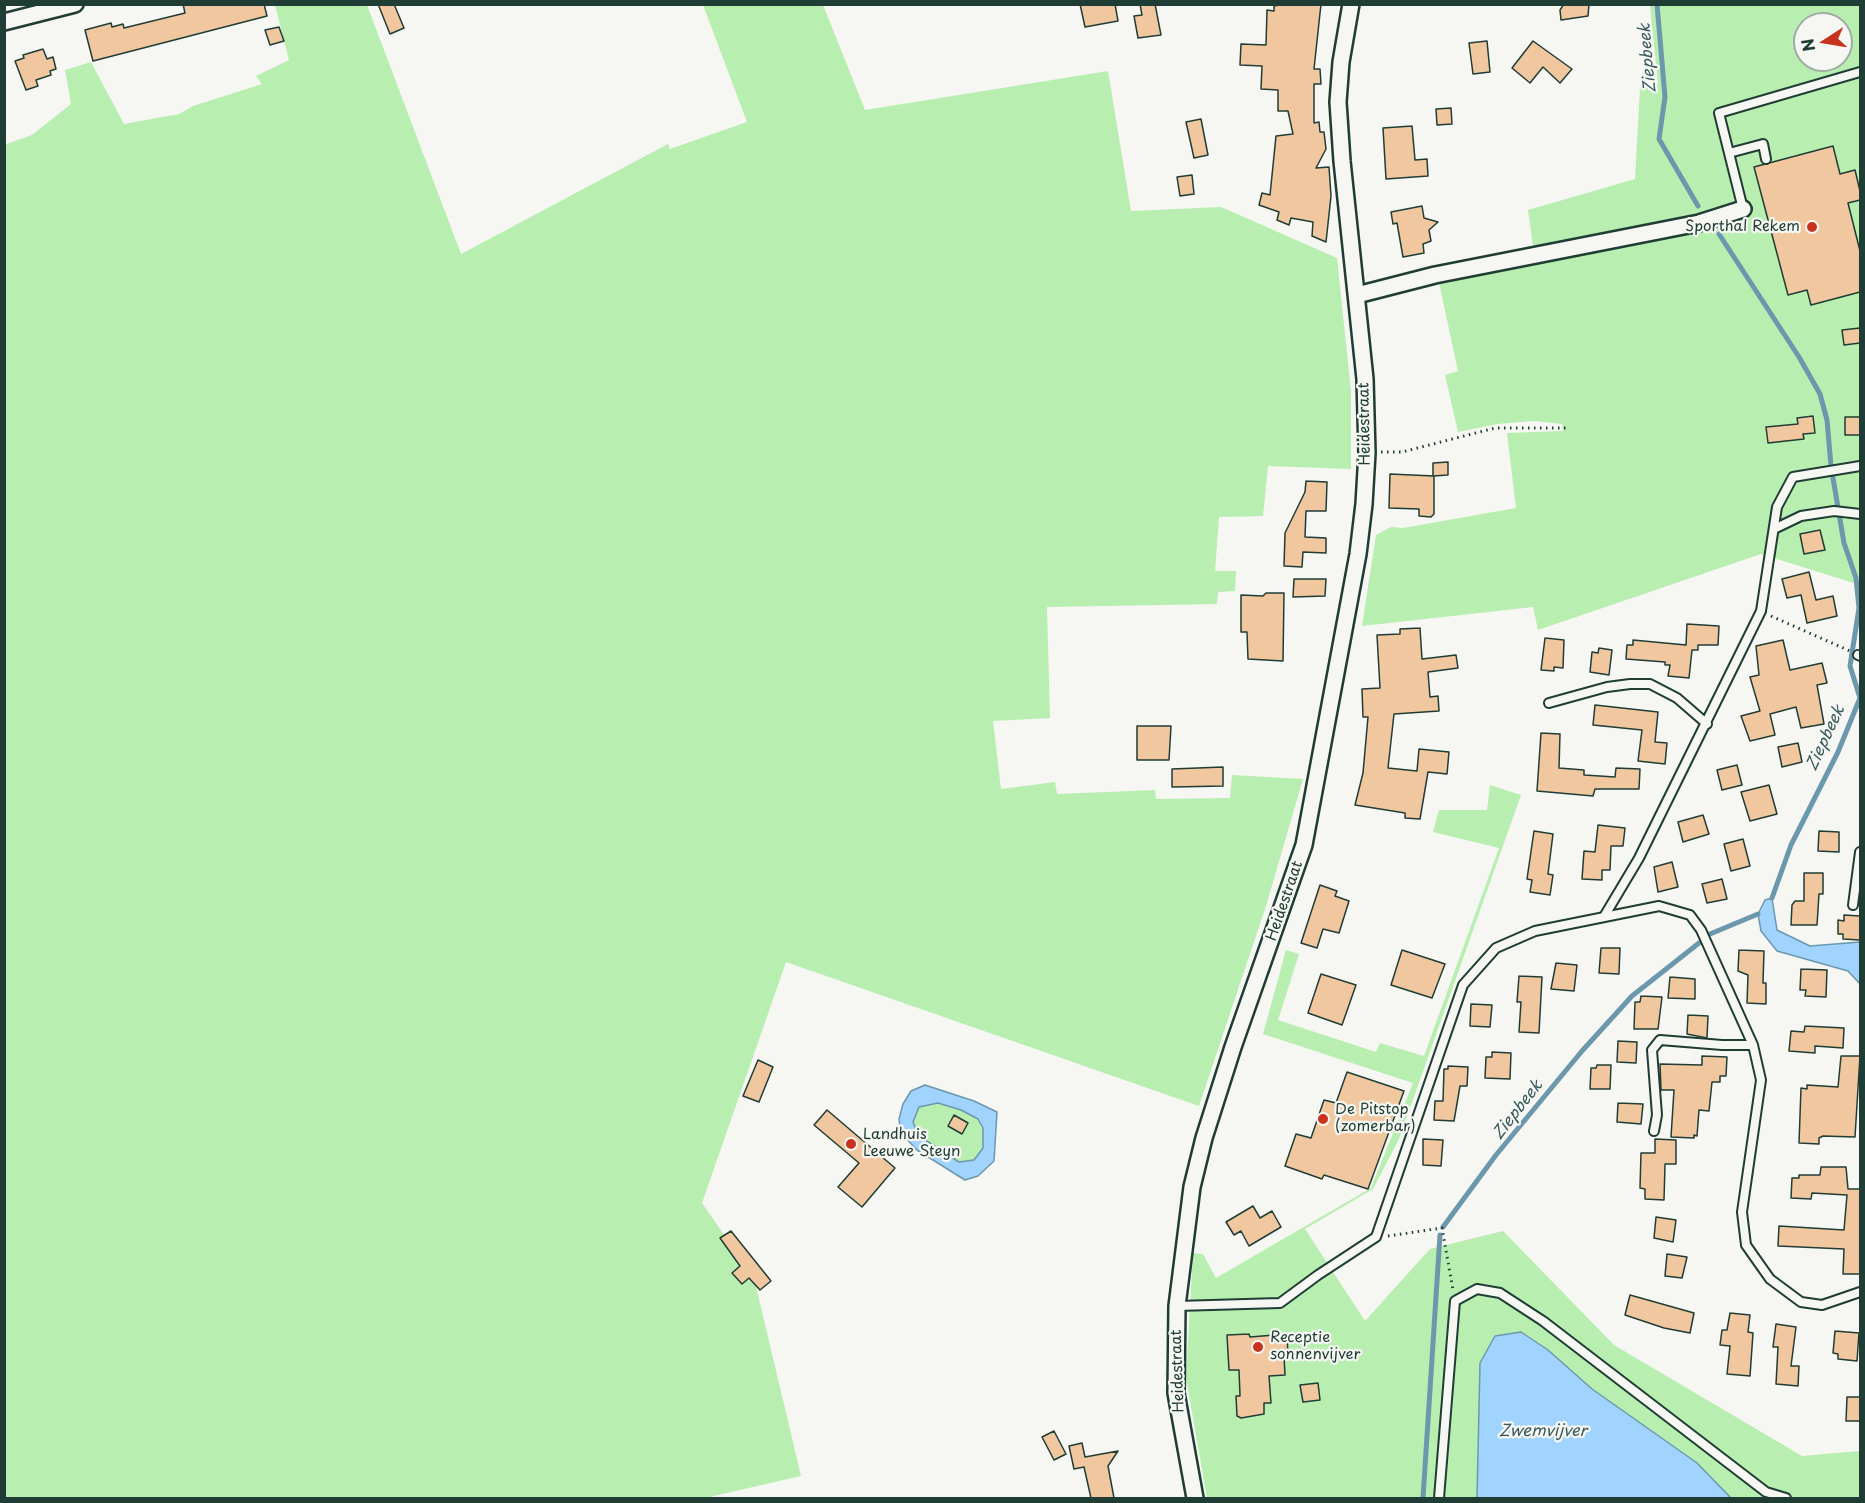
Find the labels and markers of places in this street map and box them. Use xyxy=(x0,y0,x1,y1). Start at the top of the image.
place label: Sporthal Rekem xyxy=(1685,218,1800,236)
marker: Sporthal Rekem xyxy=(1805,220,1819,234)
place label: De Pitstop (zomerbar) xyxy=(1335,1101,1416,1136)
marker: De Pitstop (zomerbar) xyxy=(1316,1112,1330,1126)
place label: Landhuis Leeuwe Steyn xyxy=(863,1126,960,1161)
marker: Landhuis Leeuwe Steyn xyxy=(844,1137,858,1151)
place label: Receptie sonnenvijver xyxy=(1270,1329,1360,1364)
marker: Receptie sonnenvijver xyxy=(1251,1340,1265,1354)

